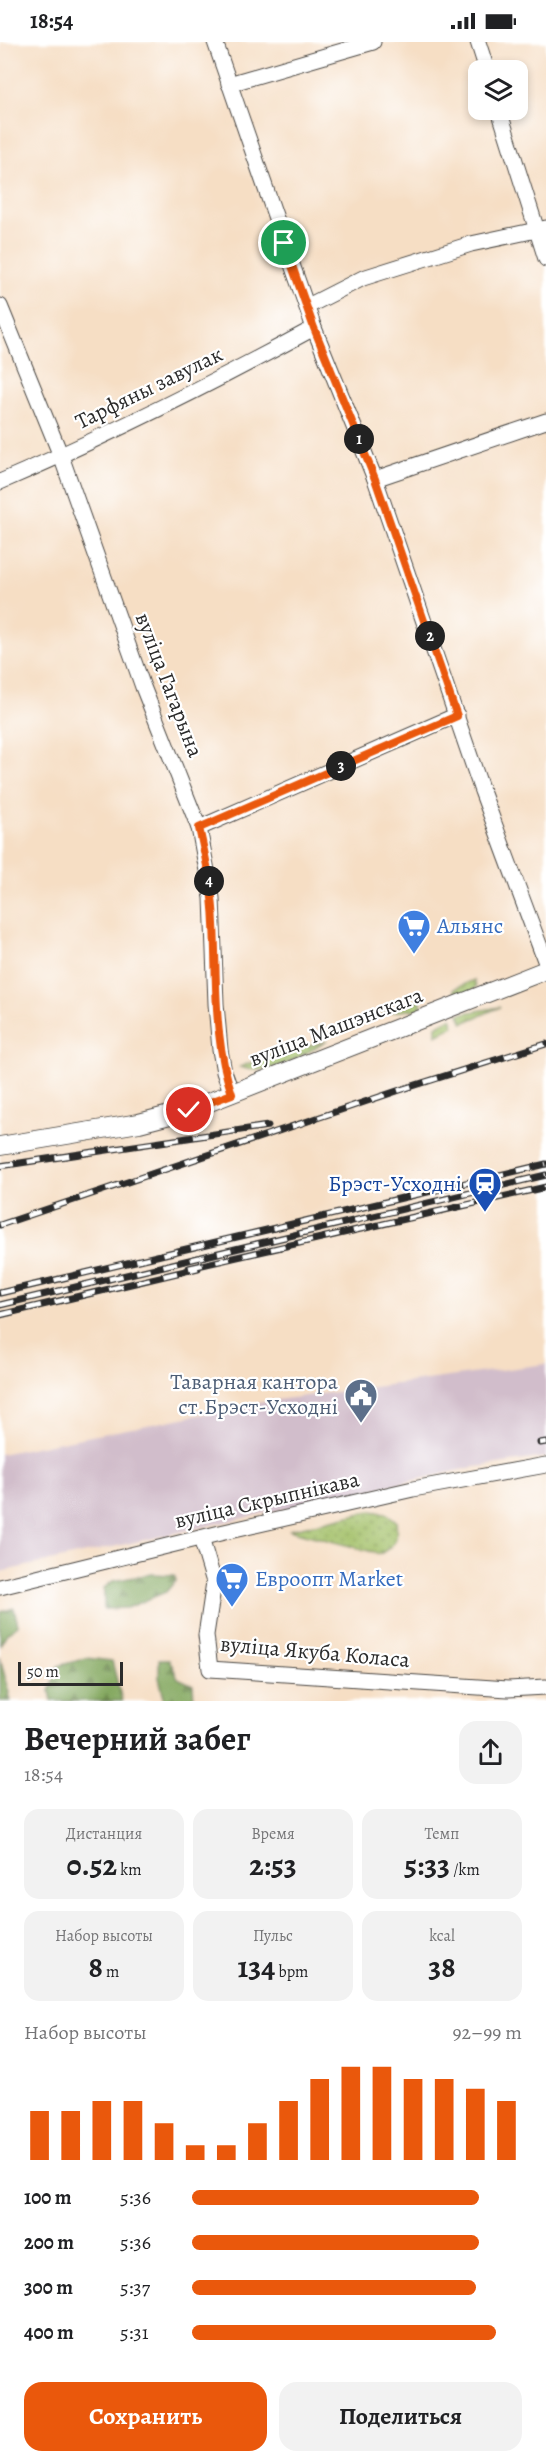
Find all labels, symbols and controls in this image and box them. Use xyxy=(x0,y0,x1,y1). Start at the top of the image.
text: 18:54 xyxy=(30,6,73,36)
map controls xyxy=(468,60,528,120)
button: layers xyxy=(468,60,528,120)
pin xyxy=(258,217,309,268)
icon: arrive xyxy=(267,226,300,259)
street label: Тарфяны завулак xyxy=(70,339,228,437)
pin: 1 xyxy=(344,424,374,454)
text: 1 xyxy=(356,428,362,450)
street label: вуліца Гагарына xyxy=(128,608,211,762)
pin: 2 xyxy=(415,621,445,651)
text: 2 xyxy=(426,625,434,647)
pin: 3 xyxy=(326,751,356,781)
text: 3 xyxy=(338,755,344,777)
pin: 4 xyxy=(194,866,224,896)
text: 4 xyxy=(205,870,213,892)
supermarket icon: Альянс xyxy=(396,908,432,955)
place label: Альянс xyxy=(436,911,503,941)
street label: вуліца Машэнскага xyxy=(245,980,428,1074)
pin xyxy=(163,1084,214,1135)
icon: check xyxy=(172,1093,205,1126)
station icon: Брэст-Усходні xyxy=(467,1166,503,1213)
place label: Брэст-Усходні xyxy=(328,1169,462,1199)
place label: Таварная кантора ст.Брэст-Усходні xyxy=(170,1367,339,1422)
public building icon: Таварная кантора ст.Брэст-Усходні xyxy=(343,1377,379,1424)
street label: вуліца Скрыпнікава xyxy=(172,1464,363,1536)
supermarket icon: Евроопт Market xyxy=(214,1561,250,1608)
place label: Евроопт Market xyxy=(255,1564,403,1594)
street label: вуліца Якуба Коласа xyxy=(219,1629,412,1675)
scale bar xyxy=(18,1659,123,1686)
text: 50 m xyxy=(27,1661,59,1683)
text: Вечерний забег xyxy=(24,1716,251,1761)
button: share xyxy=(459,1721,522,1784)
text: 18:54 xyxy=(24,1761,63,1788)
text: Дистанция xyxy=(66,1823,142,1845)
text: Время xyxy=(251,1823,295,1845)
text: Темп xyxy=(425,1823,459,1845)
text: 0.52 xyxy=(66,1845,117,1885)
text: 2:53 xyxy=(249,1845,297,1885)
text: 5:33 xyxy=(404,1845,450,1885)
text: km xyxy=(117,1859,142,1881)
text: /km xyxy=(450,1859,480,1881)
text: Набор высоты xyxy=(55,1925,153,1947)
text: Пульс xyxy=(253,1925,293,1947)
text: kcal xyxy=(429,1925,455,1947)
text: 8 xyxy=(89,1947,103,1987)
text: 134 xyxy=(238,1947,275,1987)
text: 38 xyxy=(428,1947,456,1987)
text: m xyxy=(103,1961,119,1983)
text: bpm xyxy=(275,1961,308,1983)
text: Набор высоты xyxy=(24,2019,147,2046)
text: 92–99 m xyxy=(452,2019,522,2046)
text: 100 m xyxy=(24,2184,72,2211)
text: 5:36 xyxy=(120,2184,151,2211)
text: 200 m xyxy=(24,2229,74,2256)
text: 5:36 xyxy=(120,2229,151,2256)
text: 300 m xyxy=(24,2274,73,2301)
text: 5:37 xyxy=(120,2274,150,2301)
text: 400 m xyxy=(24,2319,74,2346)
text: 5:31 xyxy=(120,2319,149,2346)
button: Сохранить xyxy=(24,2382,267,2451)
button: Поделиться xyxy=(279,2382,522,2451)

